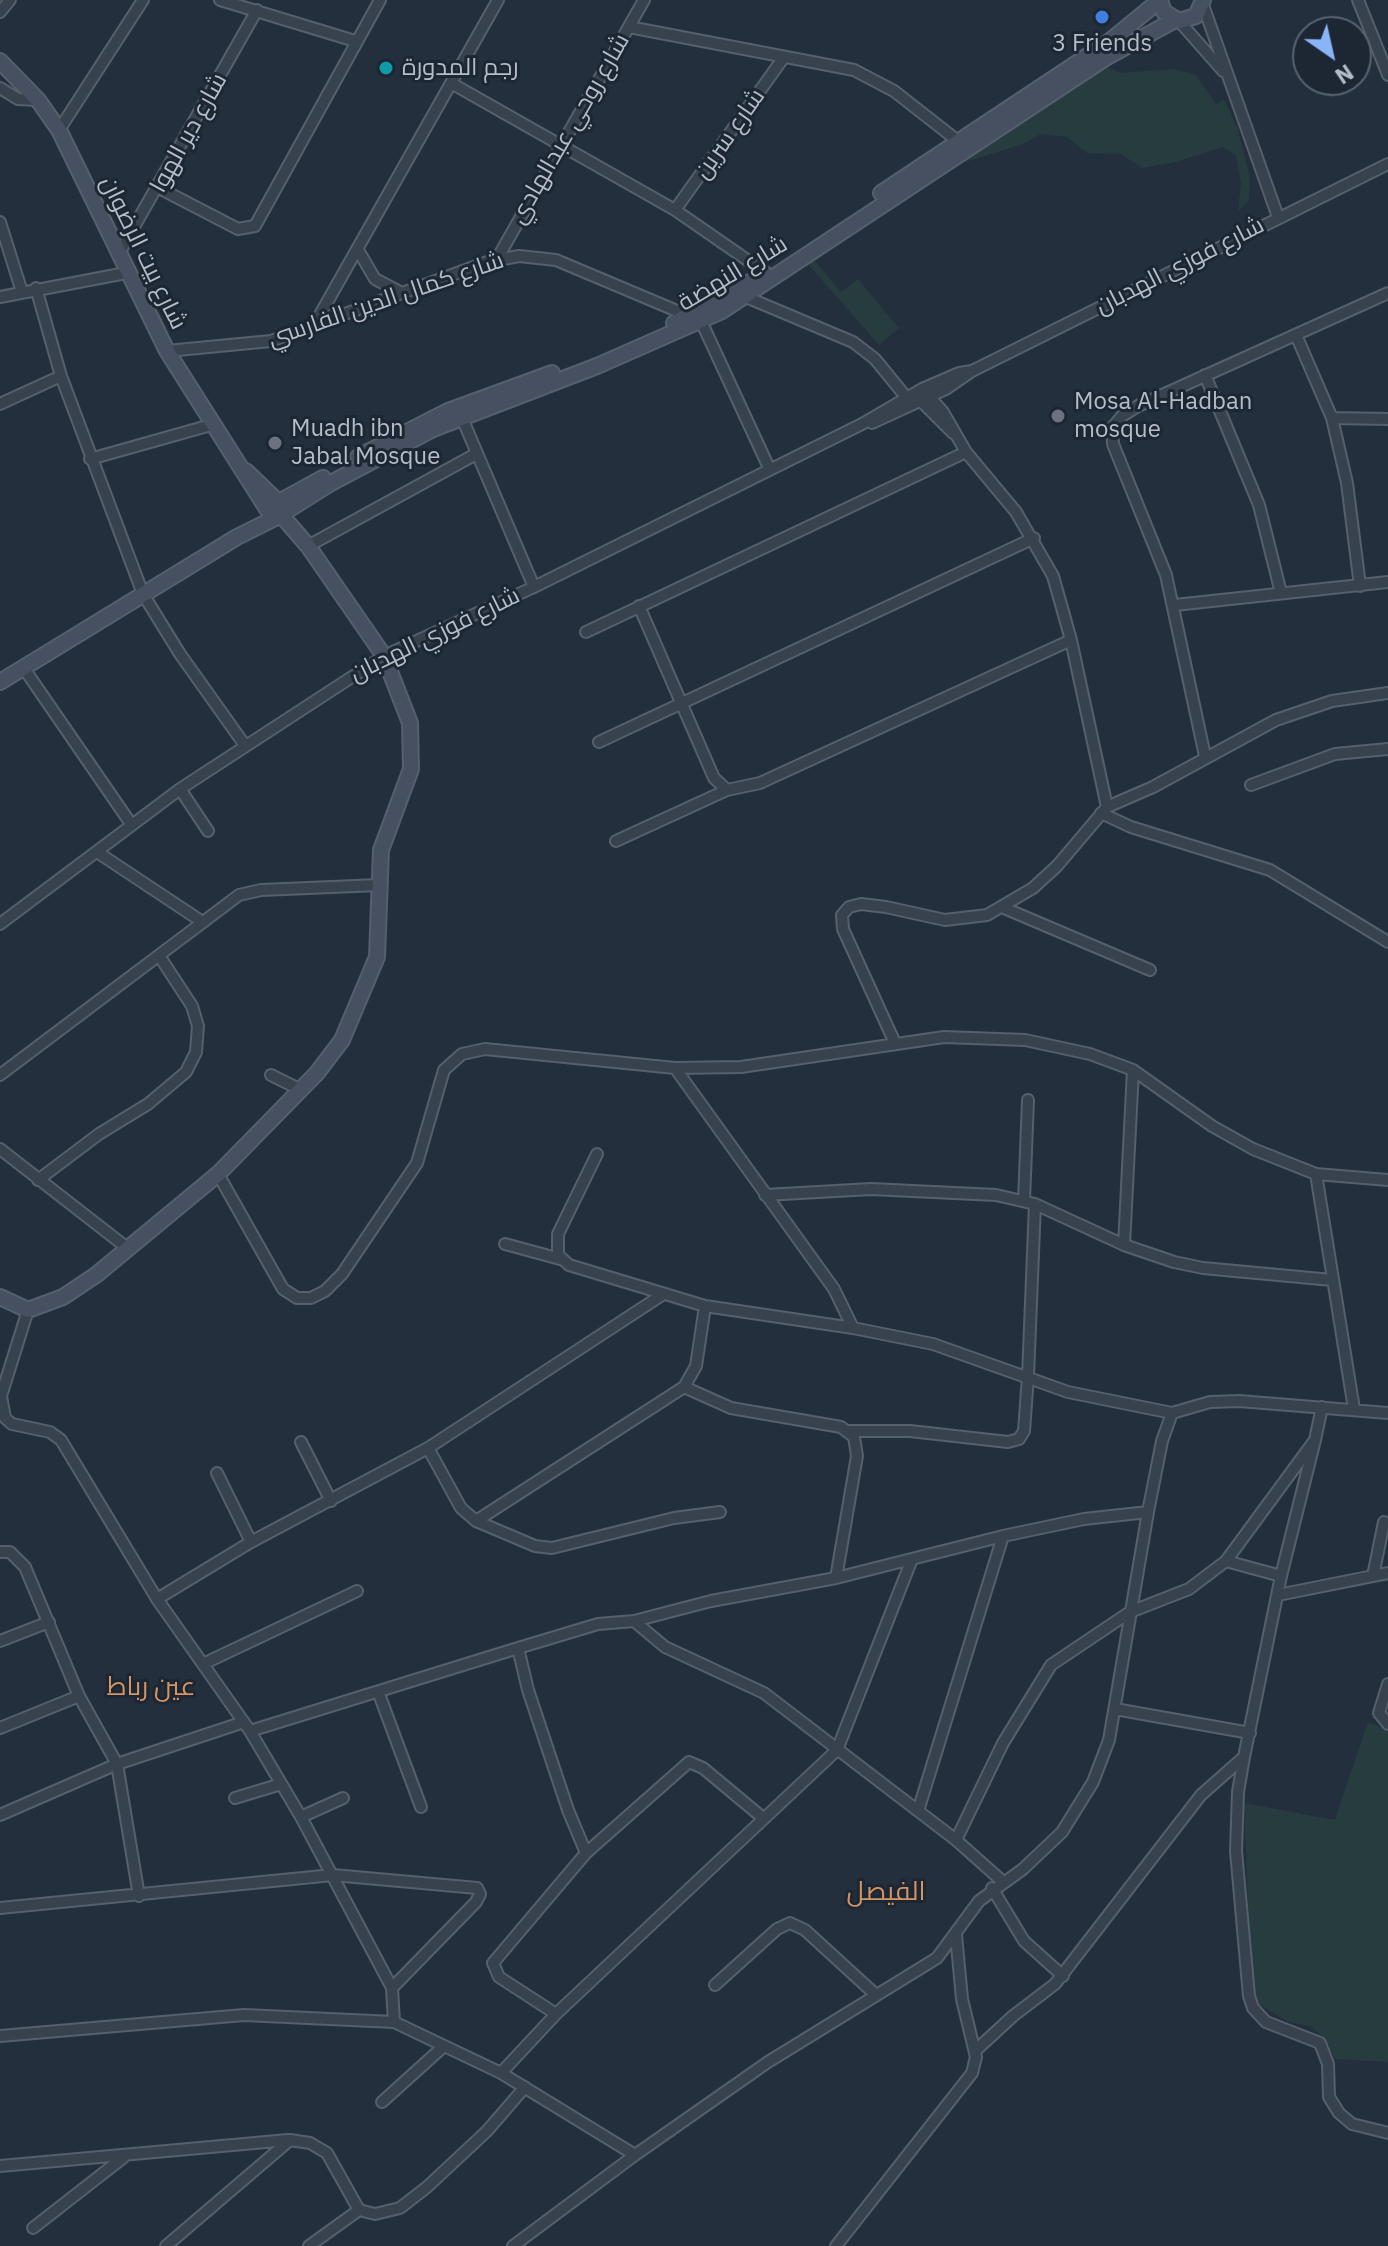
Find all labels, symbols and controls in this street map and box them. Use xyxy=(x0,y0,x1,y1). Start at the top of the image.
marker: 3 Friends xyxy=(1093,8,1111,26)
north arrow xyxy=(1292,16,1372,96)
street label: شارع روحي عبدالهادي xyxy=(504,29,636,229)
place label: 3 Friends xyxy=(1052,30,1152,58)
place label: رجم المدورة xyxy=(402,54,519,82)
text: N xyxy=(1330,58,1359,91)
marker: رجم المدورة xyxy=(377,59,395,77)
street label: شارع دير الهوا xyxy=(144,68,234,198)
street label: شارع سرين xyxy=(688,83,772,185)
street label: شارع بيت الرضوان xyxy=(93,172,193,334)
street label: شارع فوزي الهدبان xyxy=(1091,211,1269,321)
street label: شارع النهضة xyxy=(673,230,793,318)
street label: شارع كمال الدين الفارسي xyxy=(264,246,508,354)
place label: Mosa Al-Hadban mosque xyxy=(1074,388,1252,444)
marker: Mosa Al-Hadban mosque xyxy=(1049,407,1067,425)
place label: Muadh ibn Jabal Mosque xyxy=(291,415,440,471)
marker: Muadh ibn Jabal Mosque xyxy=(266,434,284,452)
street label: شارع فوزي الهدبان xyxy=(345,581,525,689)
district label: عين رباط xyxy=(107,1671,195,1703)
district label: الفيصل xyxy=(847,1876,925,1908)

